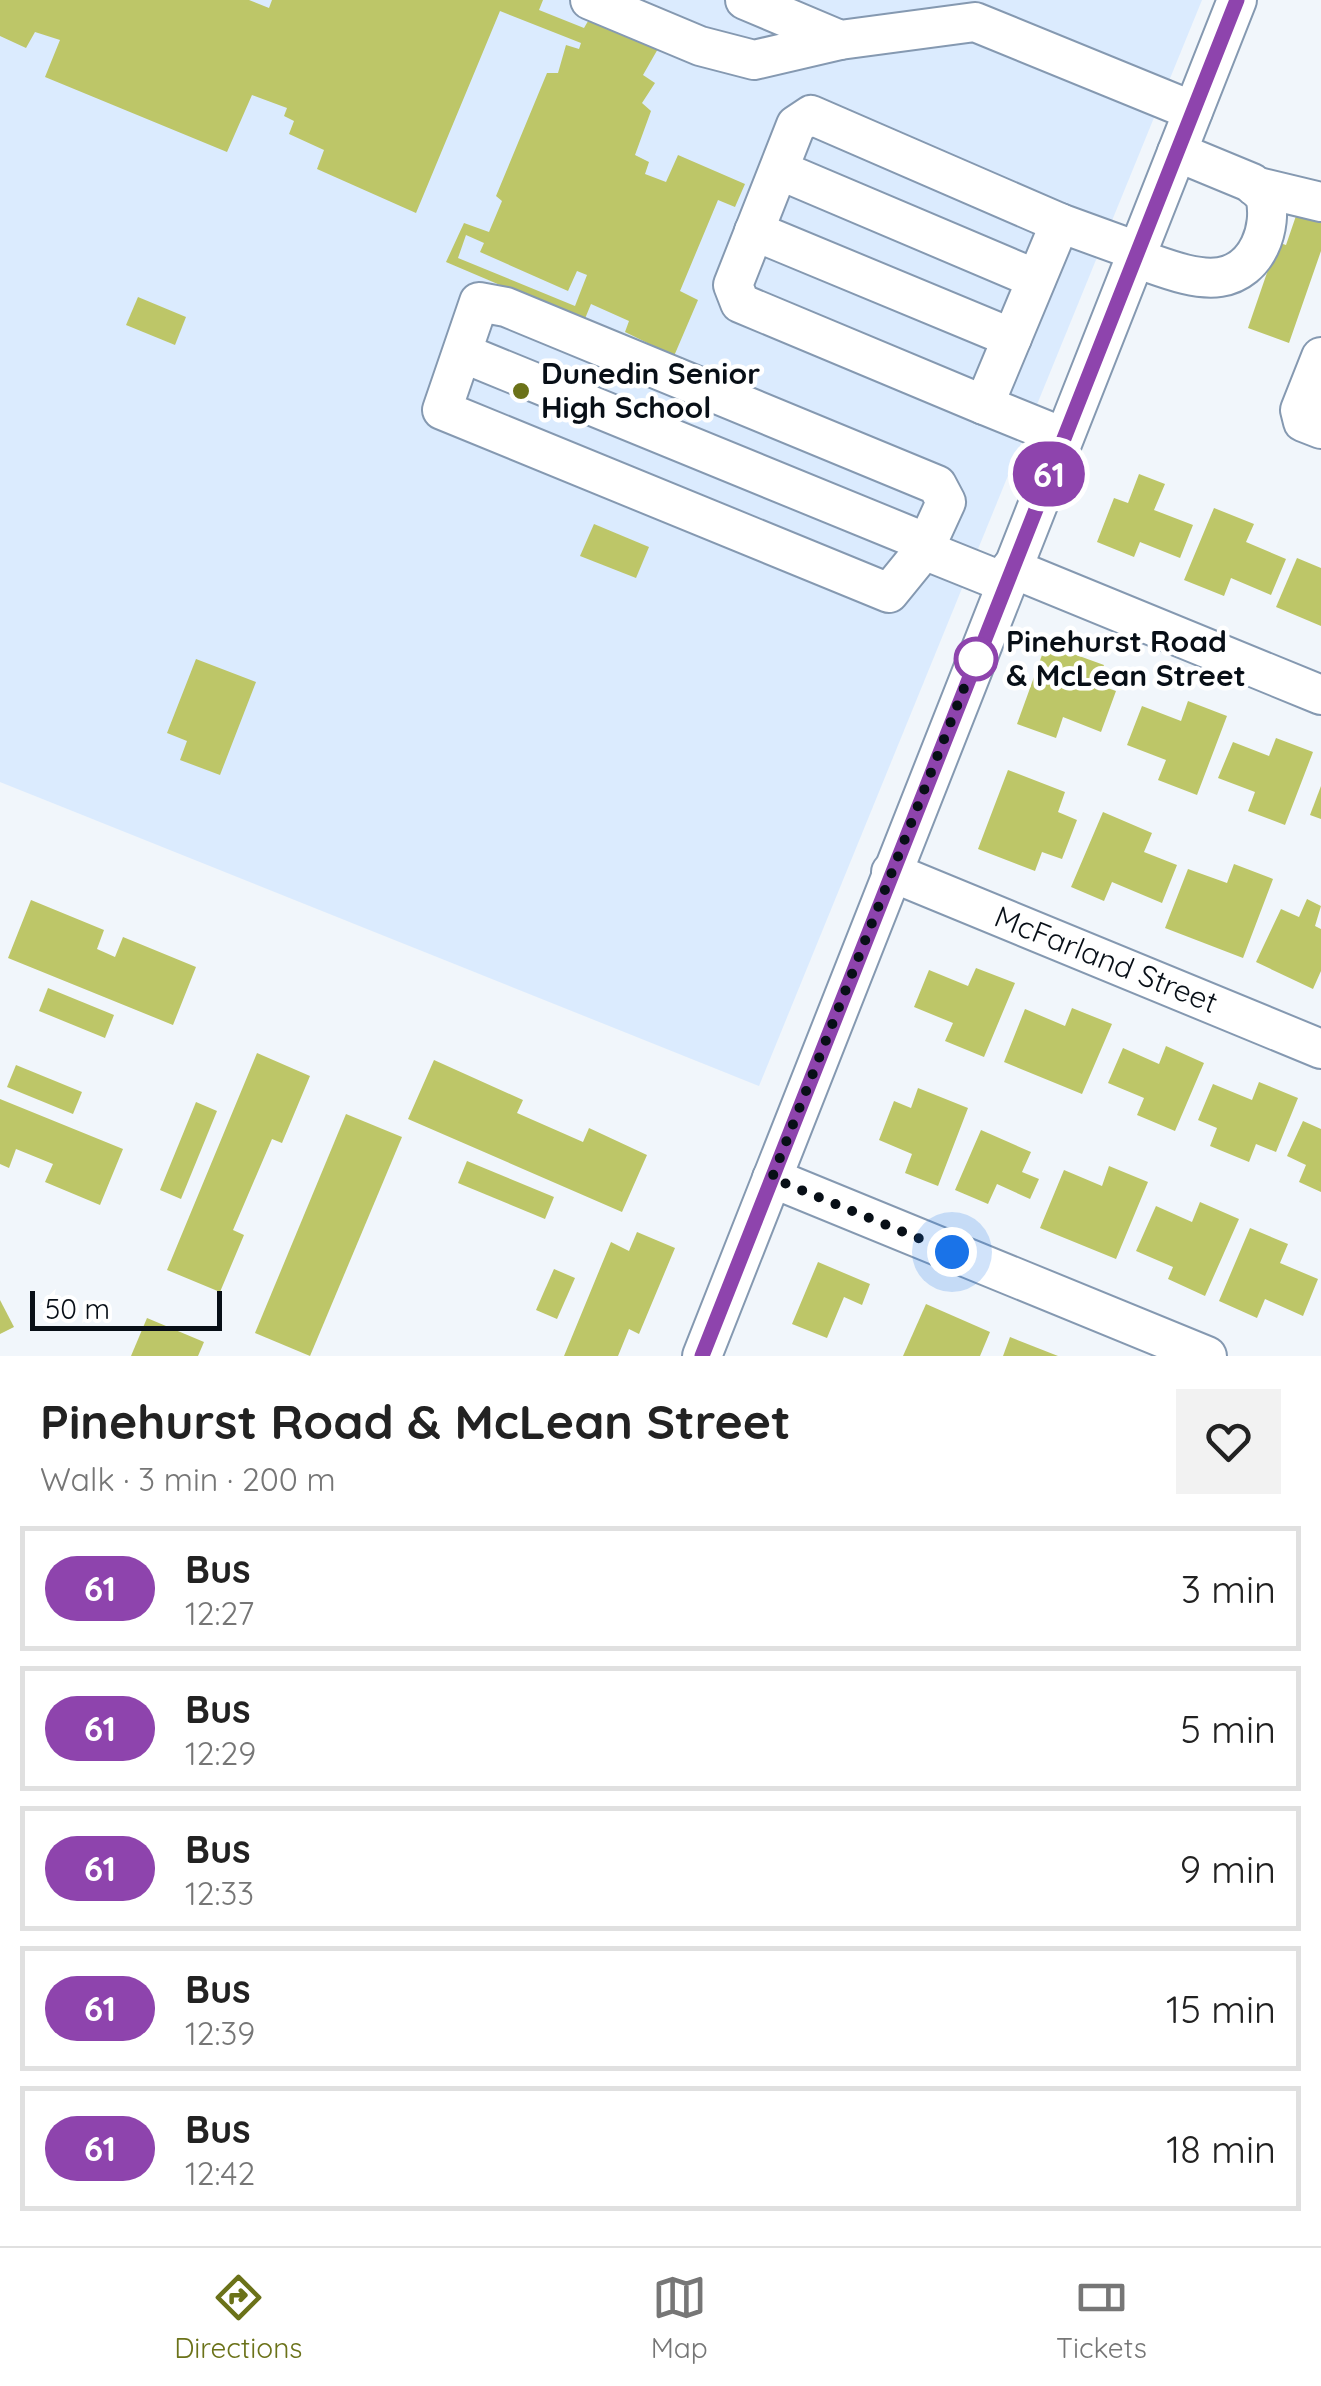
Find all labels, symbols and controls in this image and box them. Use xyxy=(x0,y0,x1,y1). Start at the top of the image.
place label: Dunedin Senior High School xyxy=(541,354,760,426)
marker: Dunedin Senior High School xyxy=(510,380,532,402)
line badge: 61 xyxy=(1004,442,1094,506)
text: 61 xyxy=(1033,452,1065,496)
place label: Pinehurst Road & McLean Street xyxy=(1006,622,1246,694)
marker: Pinehurst Road & McLean Street xyxy=(955,638,997,680)
street label: McFarland Street xyxy=(989,897,1223,1021)
your location xyxy=(927,1227,977,1277)
scale bar xyxy=(30,1286,222,1330)
text: 50 m xyxy=(45,1291,110,1326)
button: heart xyxy=(1176,1389,1281,1494)
text: Pinehurst Road & McLean Street xyxy=(40,1391,791,1451)
text: Walk · 3 min · 200 m xyxy=(40,1459,336,1499)
text: Bus xyxy=(185,1545,251,1593)
text: 3 min xyxy=(1181,1565,1276,1613)
text: 61 xyxy=(84,1566,116,1610)
text: 12:27 xyxy=(185,1593,254,1633)
text: Bus xyxy=(185,1685,251,1733)
text: 5 min xyxy=(1180,1705,1276,1753)
text: 61 xyxy=(84,1706,116,1750)
text: 12:29 xyxy=(185,1733,256,1773)
text: Bus xyxy=(185,1825,251,1873)
text: 9 min xyxy=(1180,1845,1276,1893)
text: 61 xyxy=(84,1846,116,1890)
text: 12:33 xyxy=(185,1873,254,1913)
text: Bus xyxy=(185,1965,251,2013)
text: 15 min xyxy=(1166,1985,1276,2033)
text: 61 xyxy=(84,1986,116,2030)
text: 12:39 xyxy=(185,2013,255,2053)
text: Bus xyxy=(185,2105,251,2153)
text: 18 min xyxy=(1166,2125,1276,2173)
text: 61 xyxy=(84,2126,116,2170)
text: 12:42 xyxy=(185,2153,255,2193)
tab: Directions xyxy=(174,2270,302,2365)
tab: Map xyxy=(651,2270,708,2365)
tab: Tickets xyxy=(1056,2270,1147,2365)

